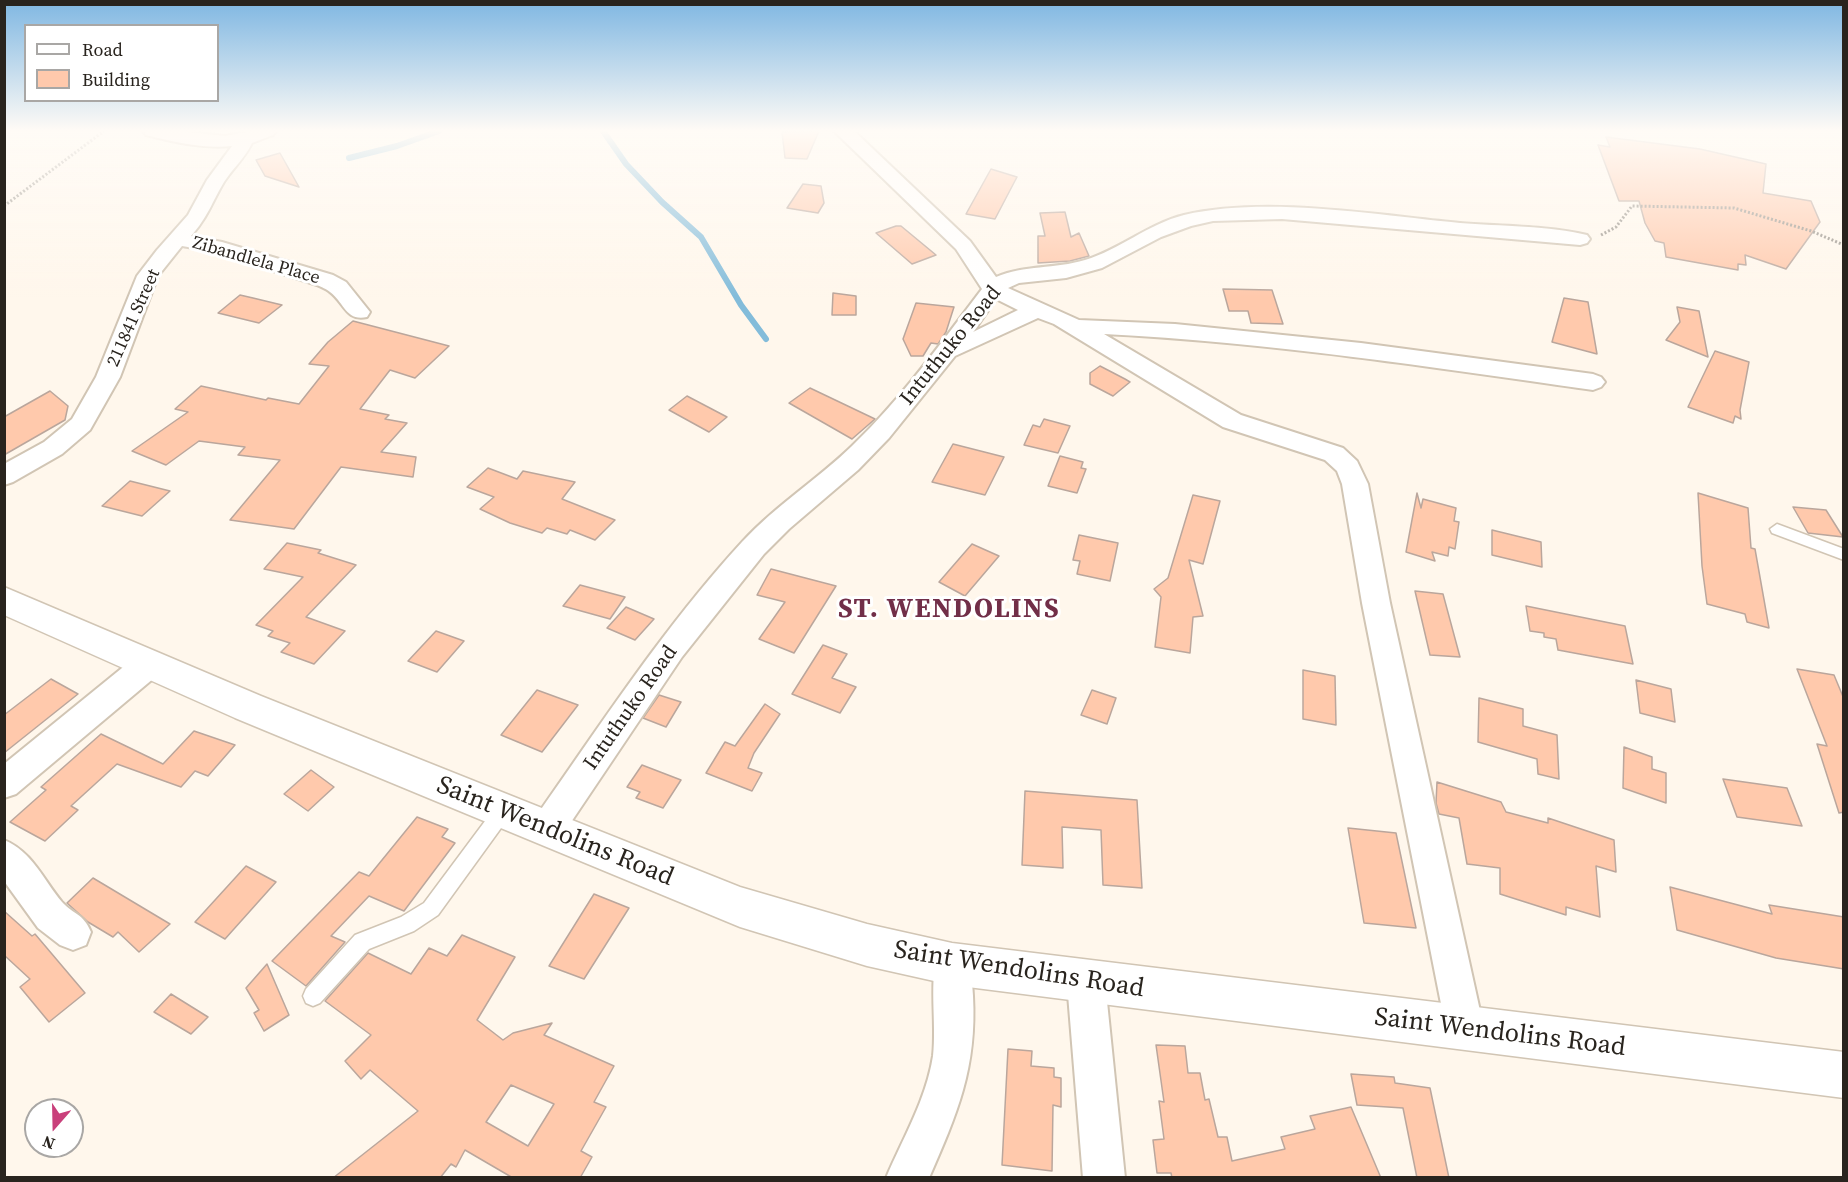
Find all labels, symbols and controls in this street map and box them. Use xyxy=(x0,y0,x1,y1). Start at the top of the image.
legend xyxy=(24,24,219,102)
text: Road xyxy=(82,37,123,62)
text: Building xyxy=(82,67,150,92)
street label: Zibandlela Place xyxy=(190,232,322,290)
street label: 211841 Street xyxy=(103,266,165,370)
street label: Intuthuko Road xyxy=(895,281,1007,411)
district label: ST. WENDOLINS xyxy=(838,594,1060,626)
street label: Intuthuko Road xyxy=(579,641,683,775)
street label: Saint Wendolins Road xyxy=(432,770,678,894)
street label: Saint Wendolins Road xyxy=(892,935,1146,1005)
street label: Saint Wendolins Road xyxy=(1373,1002,1627,1064)
north arrow xyxy=(24,1098,84,1158)
text: N xyxy=(39,1131,58,1155)

